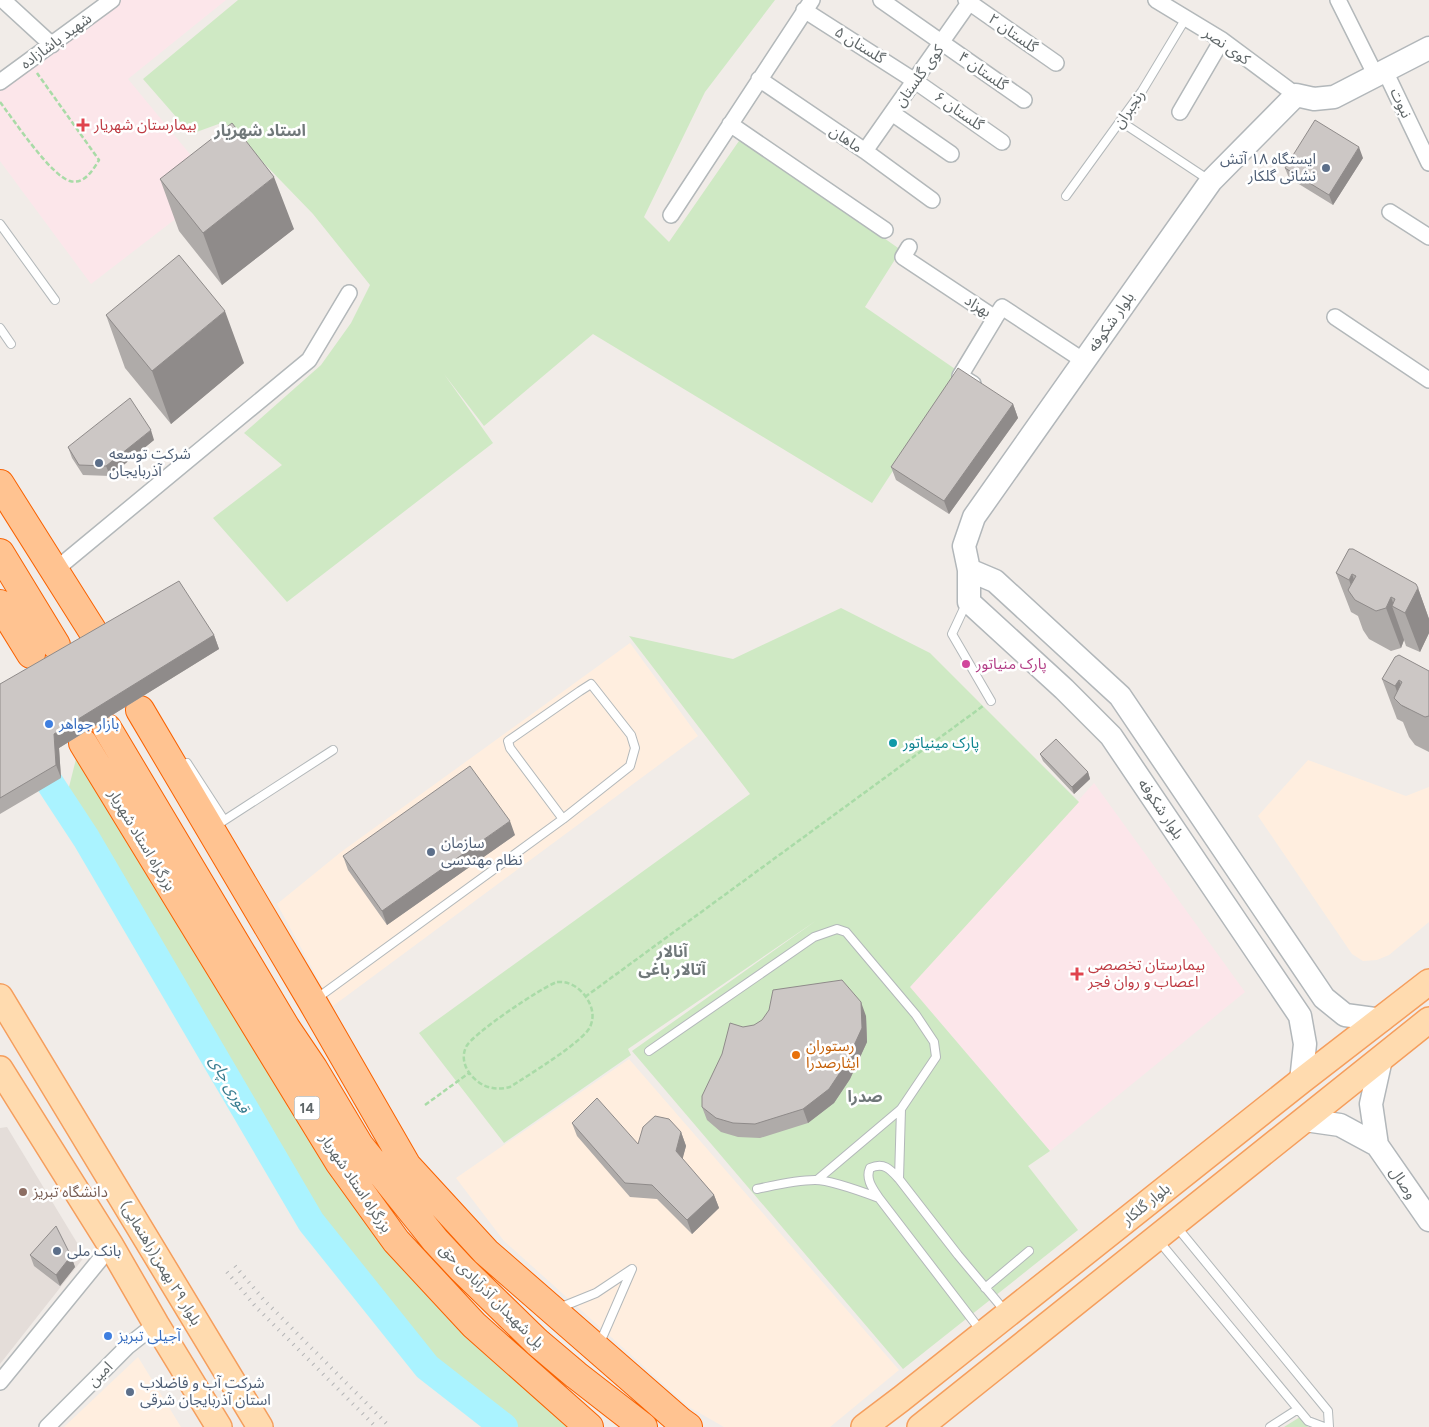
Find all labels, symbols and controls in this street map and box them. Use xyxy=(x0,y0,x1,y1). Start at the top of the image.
street label: شهید پاشازاده xyxy=(17,9,96,74)
street label: گلستان ۲ xyxy=(985,10,1042,57)
street label: گلستان ۵ xyxy=(831,23,889,68)
street label: کوی نصر xyxy=(1199,23,1254,69)
street label: کوی گلستان xyxy=(891,41,948,110)
street label: گلستان ۴ xyxy=(955,48,1012,95)
street label: نبوت xyxy=(1386,85,1416,121)
street label: رنجبران xyxy=(1109,86,1149,132)
street label: گلستان ۶ xyxy=(931,88,988,135)
place label: بیمارستان شهریار xyxy=(93,116,197,134)
marker: بیمارستان شهریار xyxy=(76,118,90,132)
district label: استاد شهریار xyxy=(213,121,306,140)
street label: ماهان xyxy=(826,122,866,156)
place label: ایستگاه ۱۸ آتش نشانی گلکار xyxy=(1220,150,1316,185)
marker: ایستگاه ۱۸ آتش نشانی گلکار xyxy=(1320,162,1332,174)
street label: بلوار شکوفه xyxy=(1084,289,1138,355)
street label: بهزاد xyxy=(961,291,995,321)
place label: شرکت توسعه آذربایجان xyxy=(109,445,191,480)
marker: شرکت توسعه آذربایجان xyxy=(93,457,105,469)
place label: پارک منیاتور xyxy=(975,655,1047,674)
marker: پارک منیاتور xyxy=(960,658,972,670)
place label: بازار جواهر xyxy=(58,715,119,733)
marker: بازار جواهر xyxy=(43,718,55,730)
place label: پارک مینیاتور xyxy=(902,734,979,753)
marker: پارک مینیاتور xyxy=(887,737,899,749)
street label: بلوار شکوفه xyxy=(1134,775,1188,843)
street label: بزرگراه استاد شهریار xyxy=(104,785,179,894)
place label: سازمان نظام مهندسی xyxy=(441,834,522,871)
marker: سازمان نظام مهندسی xyxy=(425,846,437,858)
district label: آنالار آتالار باغی xyxy=(638,942,707,979)
place label: بیمارستان تخصصی اعصاب و روان فجر xyxy=(1087,956,1205,991)
marker: بیمارستان تخصصی اعصاب و روان فجر xyxy=(1070,967,1084,981)
place label: رستوران ایثارصدرا xyxy=(806,1037,859,1072)
marker: رستوران ایثارصدرا xyxy=(790,1049,802,1061)
water label: قوری چای xyxy=(205,1052,254,1118)
district label: صدرا xyxy=(847,1087,883,1106)
road number: 14 xyxy=(294,1096,320,1120)
street label: بزرگراه استاد شهریار xyxy=(316,1129,396,1236)
street label: وصال xyxy=(1386,1163,1420,1203)
street label: بلوار گلکار xyxy=(1118,1179,1174,1229)
place label: دانشگاه تبریز xyxy=(32,1183,108,1201)
marker: دانشگاه تبریز xyxy=(17,1186,29,1198)
street label: بلوار ٢٩ بهمن(راهنمایی) xyxy=(117,1197,205,1329)
street label: پل شهیدان آذرآبادی حق xyxy=(435,1240,548,1353)
place label: بانک ملی xyxy=(67,1242,121,1260)
marker: بانک ملی xyxy=(51,1245,63,1257)
place label: آجیلی تبریز xyxy=(117,1327,181,1345)
marker: آجیلی تبریز xyxy=(102,1330,114,1342)
street label: امین xyxy=(84,1358,116,1390)
place label: شرکت آب و فاضلاب استان آذربایجان شرقی xyxy=(140,1374,271,1409)
marker: شرکت آب و فاضلاب استان آذربایجان شرقی xyxy=(124,1386,136,1398)

